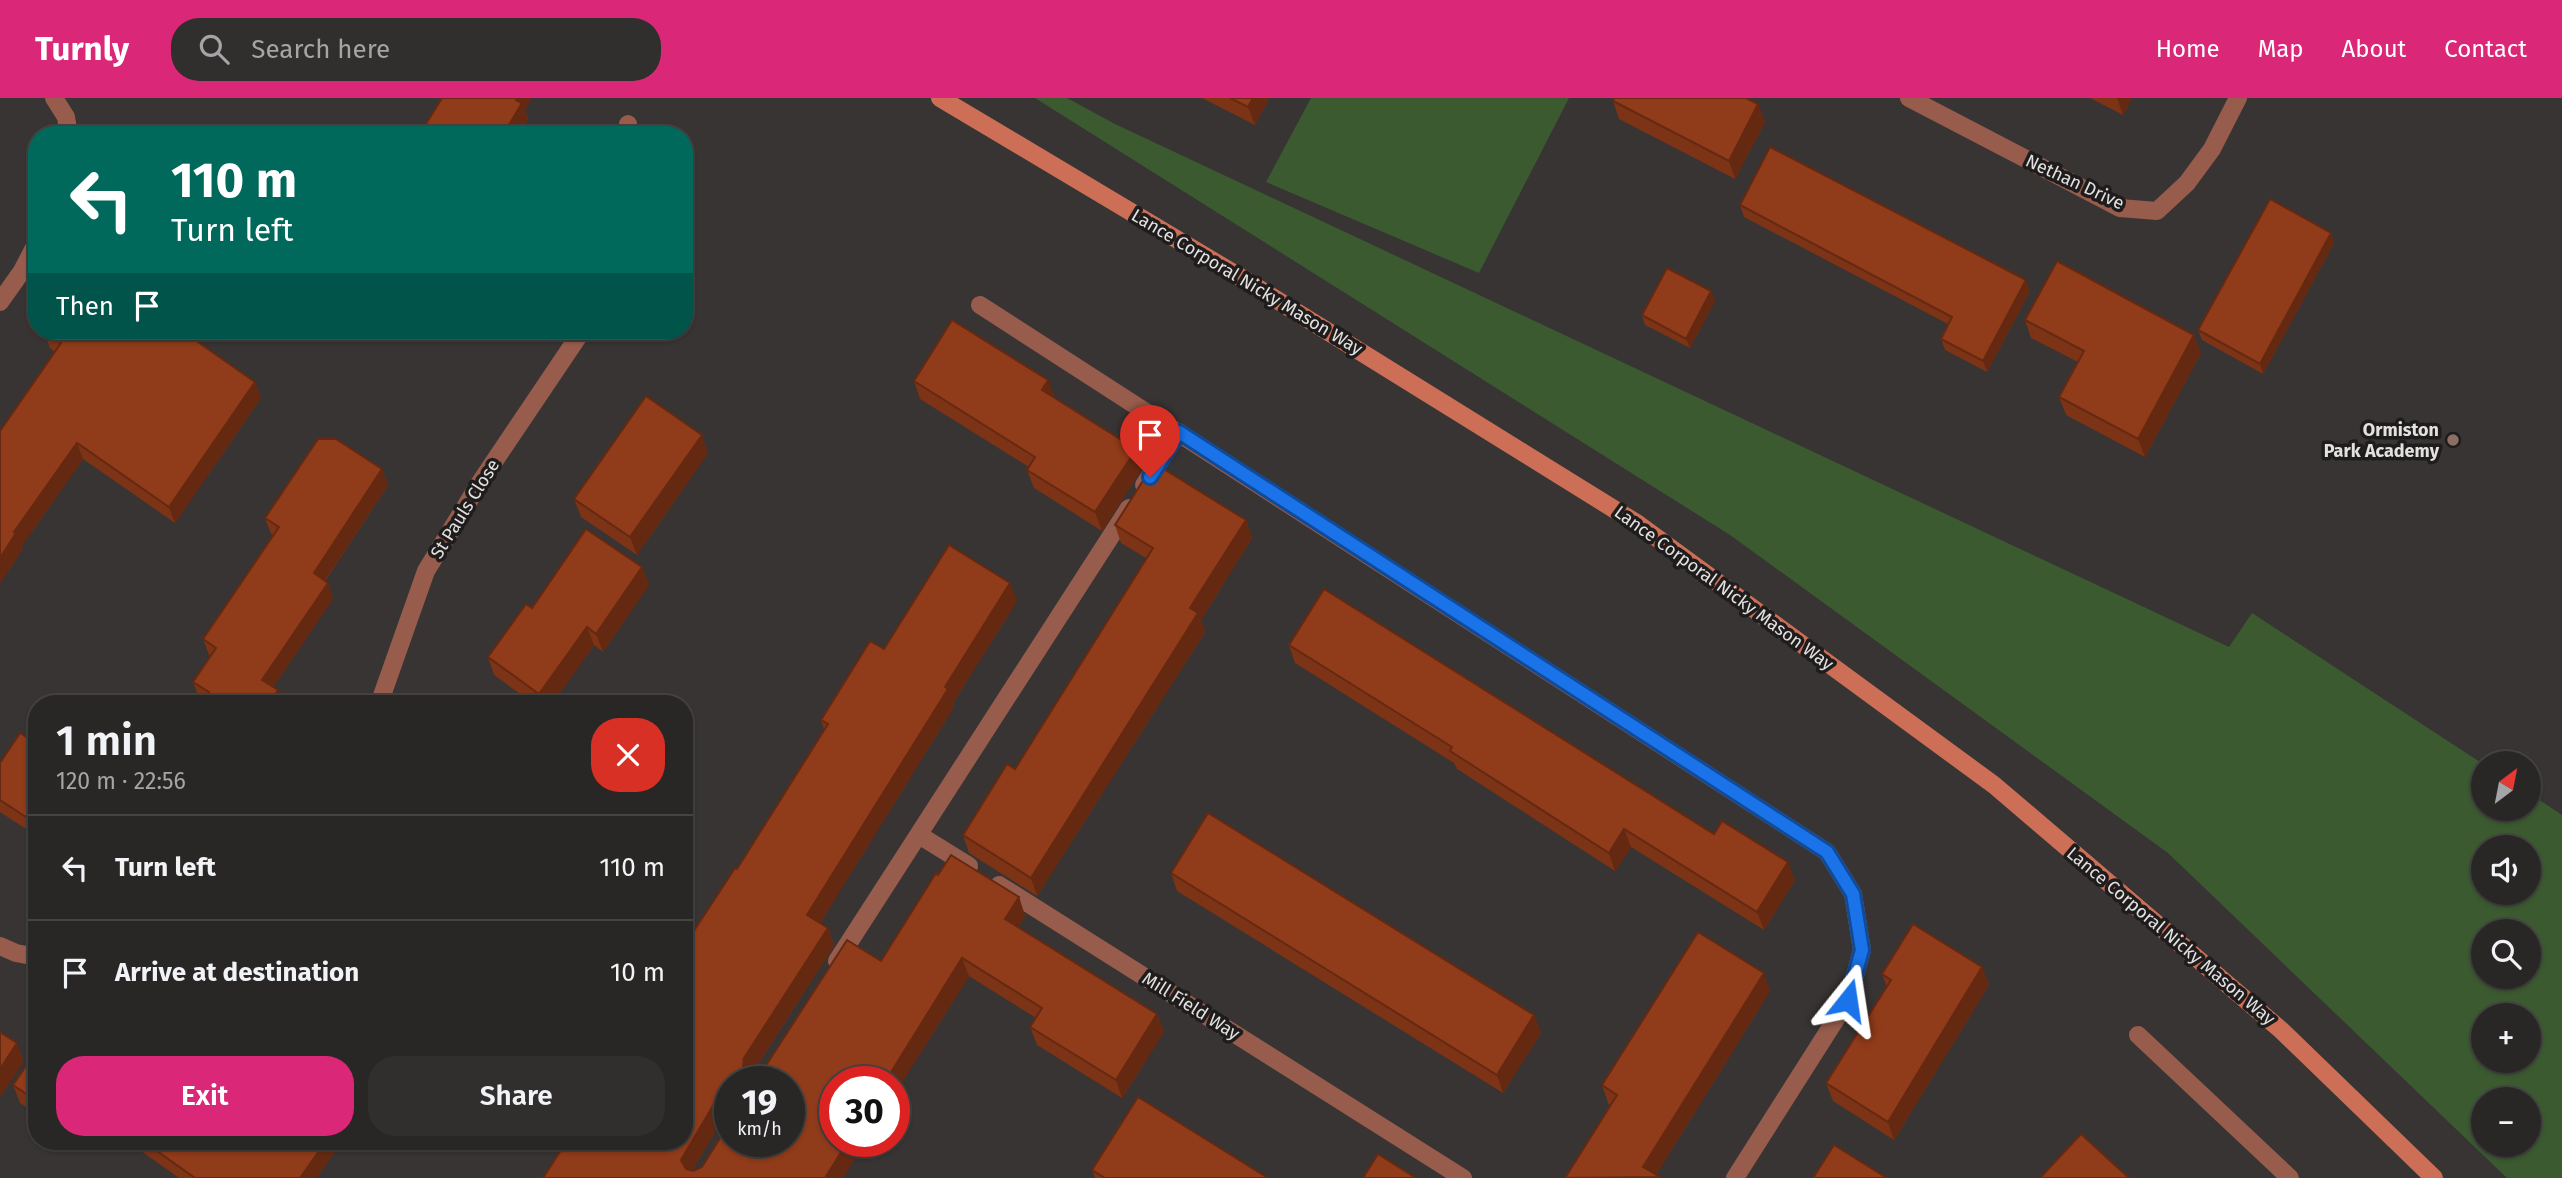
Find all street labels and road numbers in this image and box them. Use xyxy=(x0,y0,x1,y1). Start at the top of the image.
street label: Nethan Drive xyxy=(2022,150,2128,214)
street label: Lance Corporal Nicky Mason Way xyxy=(1127,204,1367,360)
street label: St Pauls Close xyxy=(426,455,504,563)
street label: Lance Corporal Nicky Mason Way xyxy=(1610,501,1838,675)
street label: Lance Corporal Nicky Mason Way xyxy=(2062,842,2280,1030)
street label: Mill Field Way xyxy=(1138,967,1244,1045)

